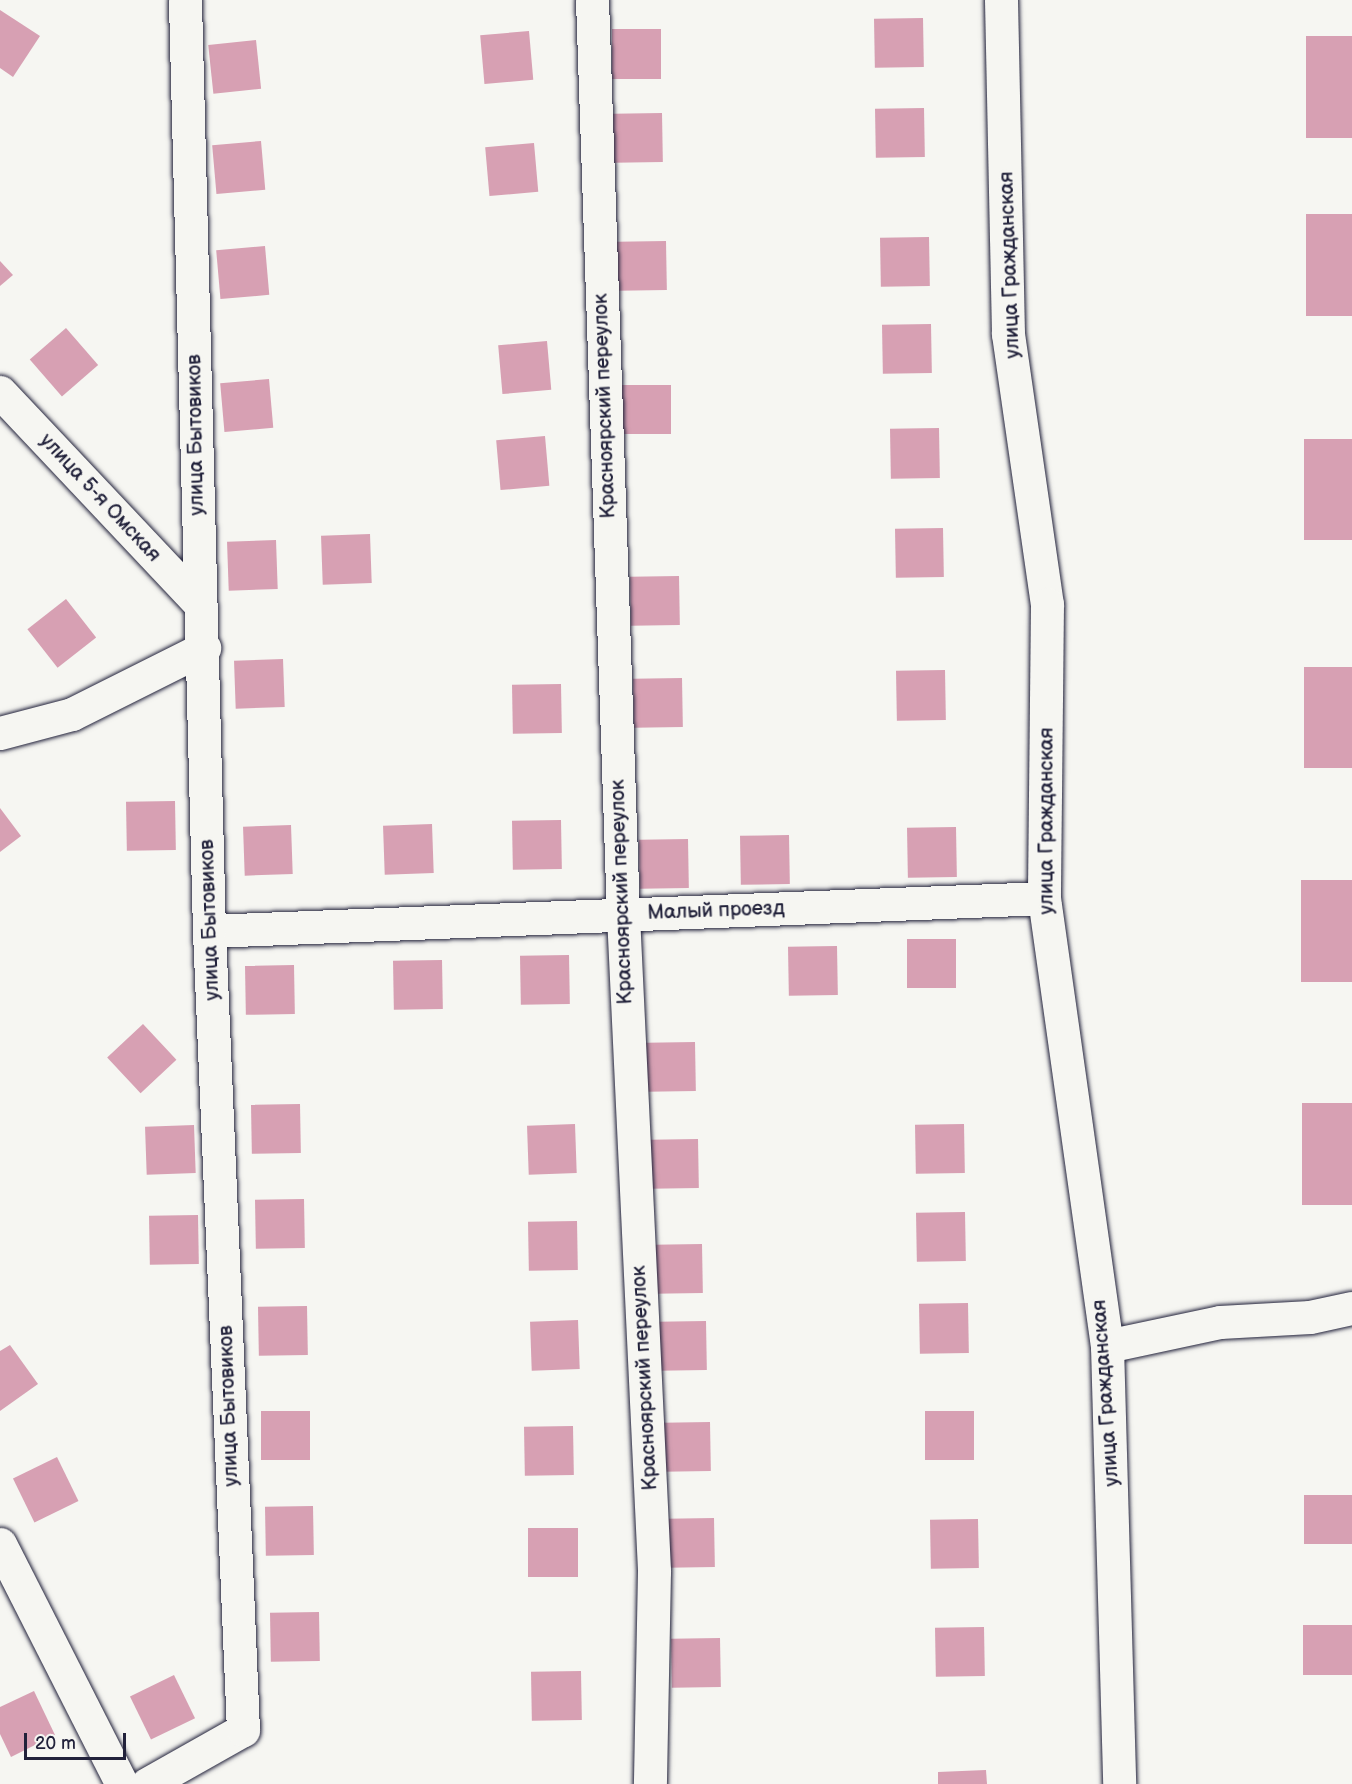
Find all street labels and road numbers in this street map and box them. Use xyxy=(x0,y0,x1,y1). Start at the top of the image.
street label: улица Гражданская xyxy=(995,171,1025,359)
street label: Красноярский переулок xyxy=(589,293,621,519)
street label: улица Бытовиков xyxy=(183,354,209,516)
street label: улица 5-я Омская xyxy=(34,429,166,567)
street label: улица Гражданская xyxy=(1035,727,1059,915)
street label: Красноярский переулок xyxy=(606,779,638,1005)
street label: улица Бытовиков xyxy=(195,839,225,1001)
street label: Малый проезд xyxy=(647,897,785,925)
street label: Красноярский переулок xyxy=(627,1265,663,1491)
street label: улица Гражданская xyxy=(1088,1299,1124,1487)
street label: улица Бытовиков xyxy=(214,1325,244,1487)

